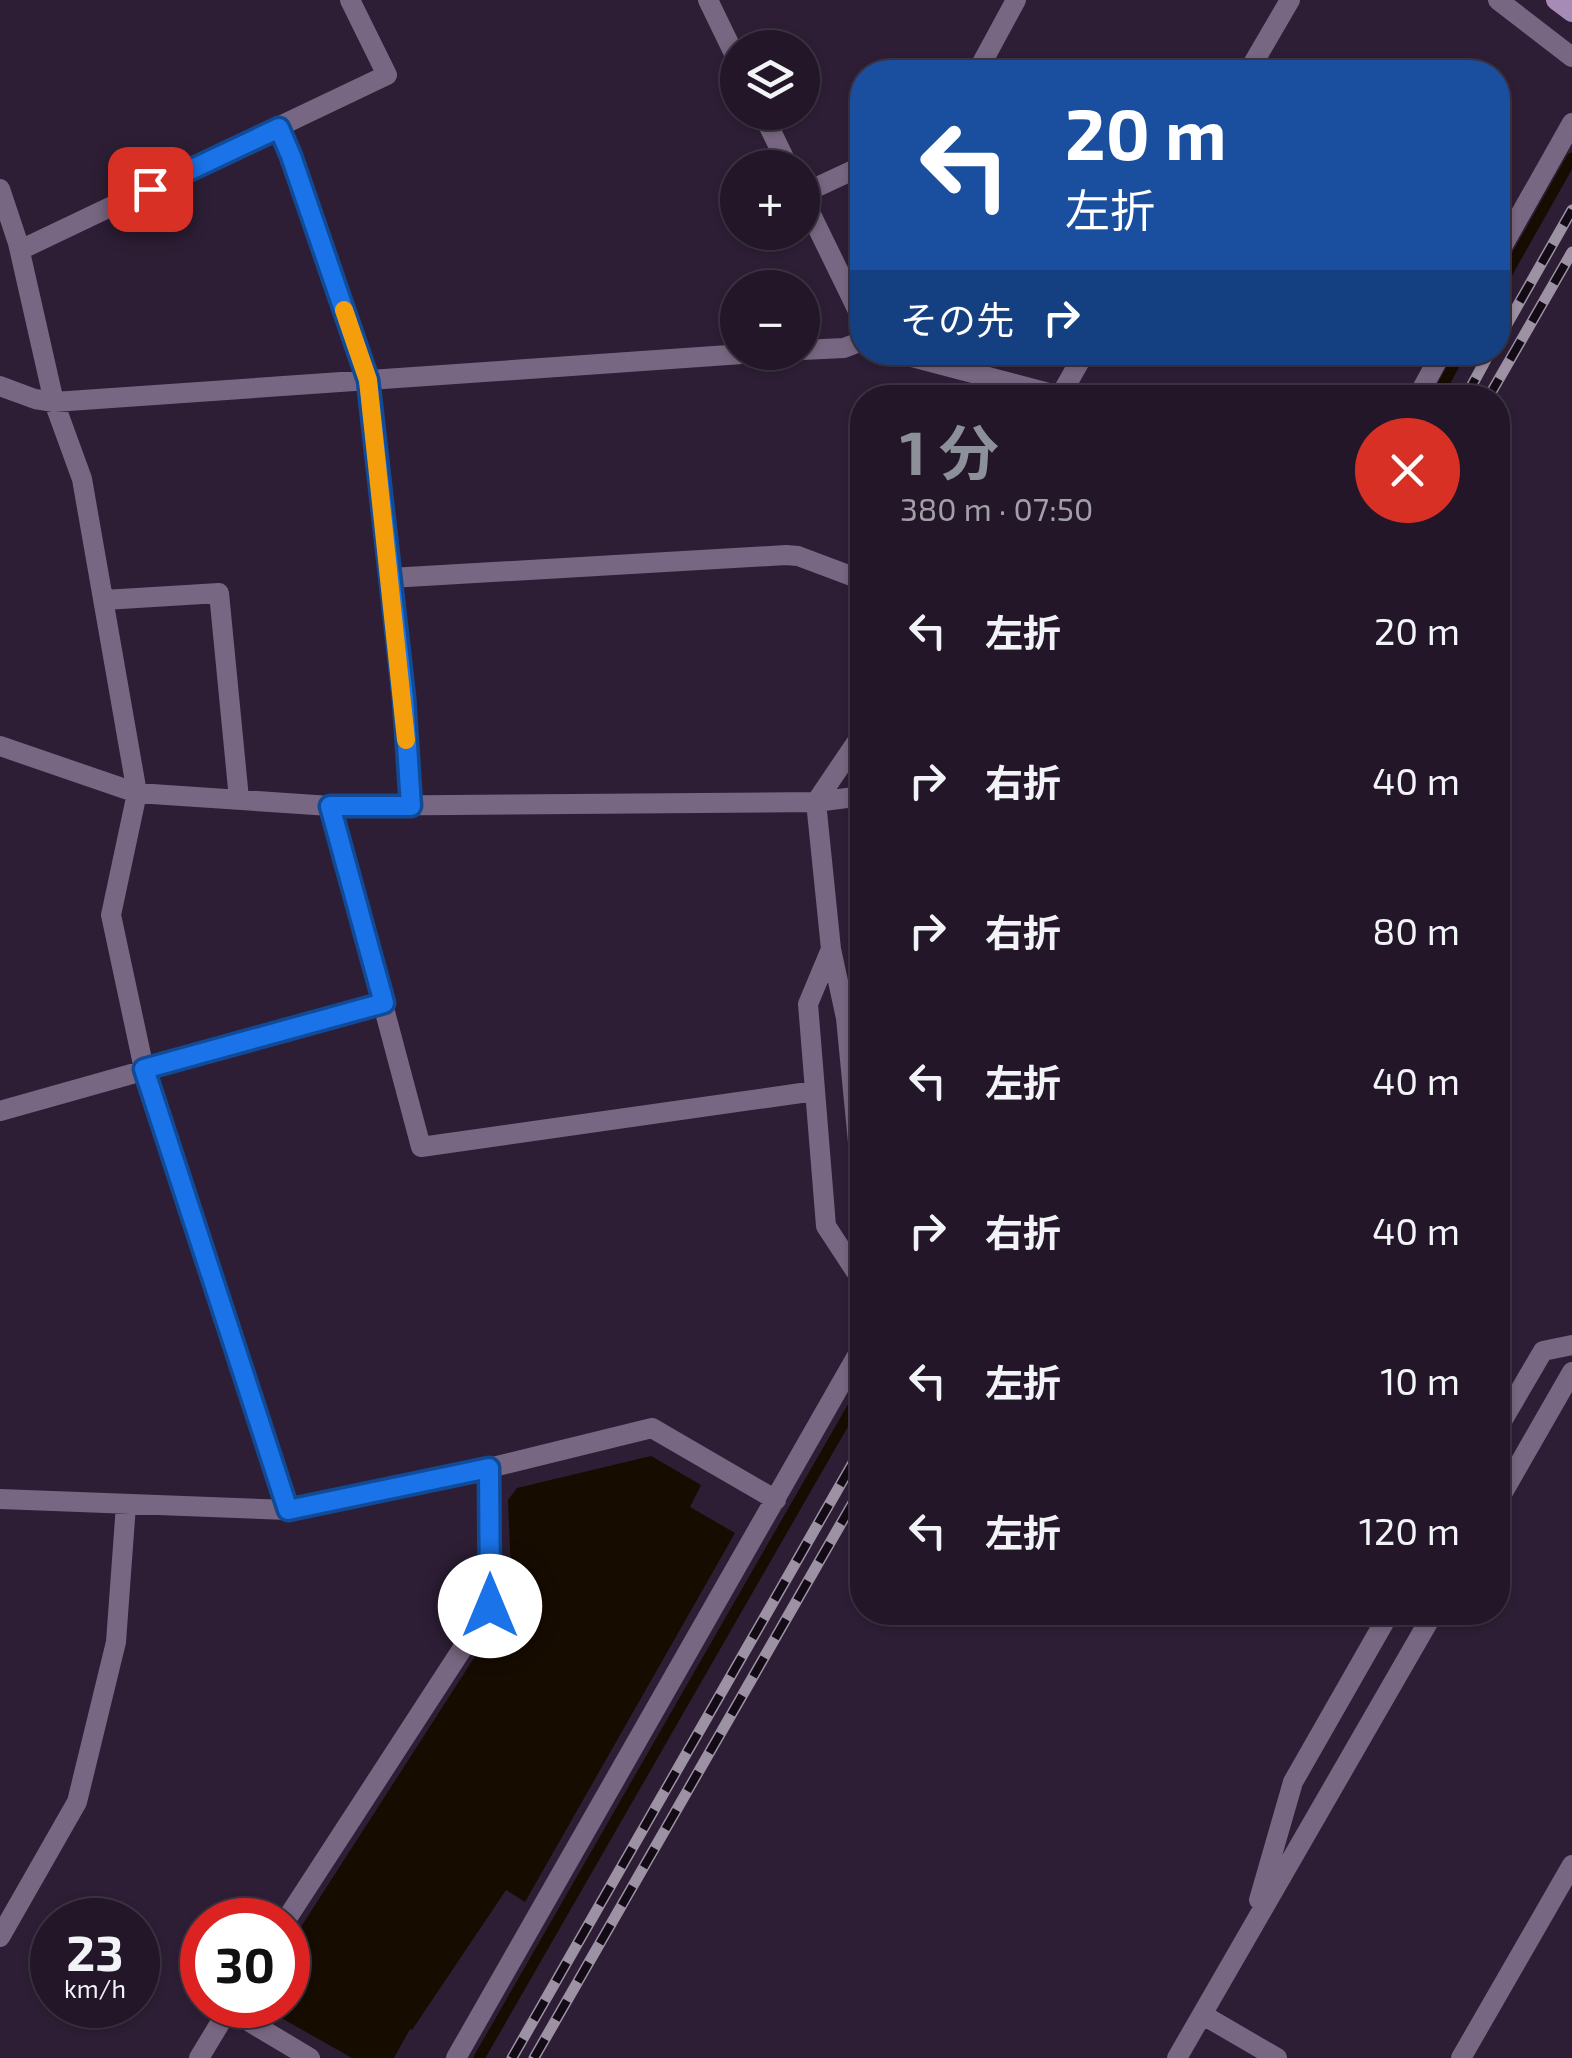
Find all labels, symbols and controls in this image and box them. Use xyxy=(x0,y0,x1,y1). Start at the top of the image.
map controls xyxy=(720,30,820,370)
button: layers xyxy=(720,30,820,130)
text: 20 m xyxy=(1065,90,1227,174)
icon: left xyxy=(900,100,1030,230)
pin xyxy=(108,147,193,232)
button: + xyxy=(720,150,820,250)
icon: arrive xyxy=(123,162,178,217)
text: 左折 xyxy=(1065,182,1155,236)
button: − xyxy=(720,270,820,370)
icon: right xyxy=(1034,290,1089,345)
text: その先 xyxy=(900,296,1014,342)
text: 1 分 xyxy=(900,415,999,487)
button: close xyxy=(1355,418,1460,523)
text: 380 m · 07:50 xyxy=(900,489,1093,527)
icon: left xyxy=(900,603,955,658)
text: 20 m xyxy=(1374,607,1460,653)
text: 左折 xyxy=(985,609,1061,655)
icon: right xyxy=(900,753,955,808)
text: 40 m xyxy=(1372,757,1460,803)
text: 右折 xyxy=(985,759,1061,805)
icon: right xyxy=(900,903,955,958)
text: 80 m xyxy=(1372,907,1460,953)
text: 右折 xyxy=(985,909,1061,955)
icon: left xyxy=(900,1053,955,1108)
text: 40 m xyxy=(1372,1057,1460,1103)
text: 左折 xyxy=(985,1059,1061,1105)
icon: right xyxy=(900,1203,955,1258)
text: 40 m xyxy=(1372,1207,1460,1253)
text: 右折 xyxy=(985,1209,1061,1255)
icon: left xyxy=(900,1353,955,1408)
text: 10 m xyxy=(1380,1357,1460,1403)
text: 左折 xyxy=(985,1359,1061,1405)
icon: left xyxy=(900,1503,955,1558)
text: 120 m xyxy=(1359,1507,1460,1553)
text: 左折 xyxy=(985,1509,1061,1555)
position arrow xyxy=(438,1554,542,1658)
speed limit sign: 30 xyxy=(180,1898,310,2028)
text: 23 xyxy=(66,1921,124,1981)
text: km/h xyxy=(64,1973,126,2003)

